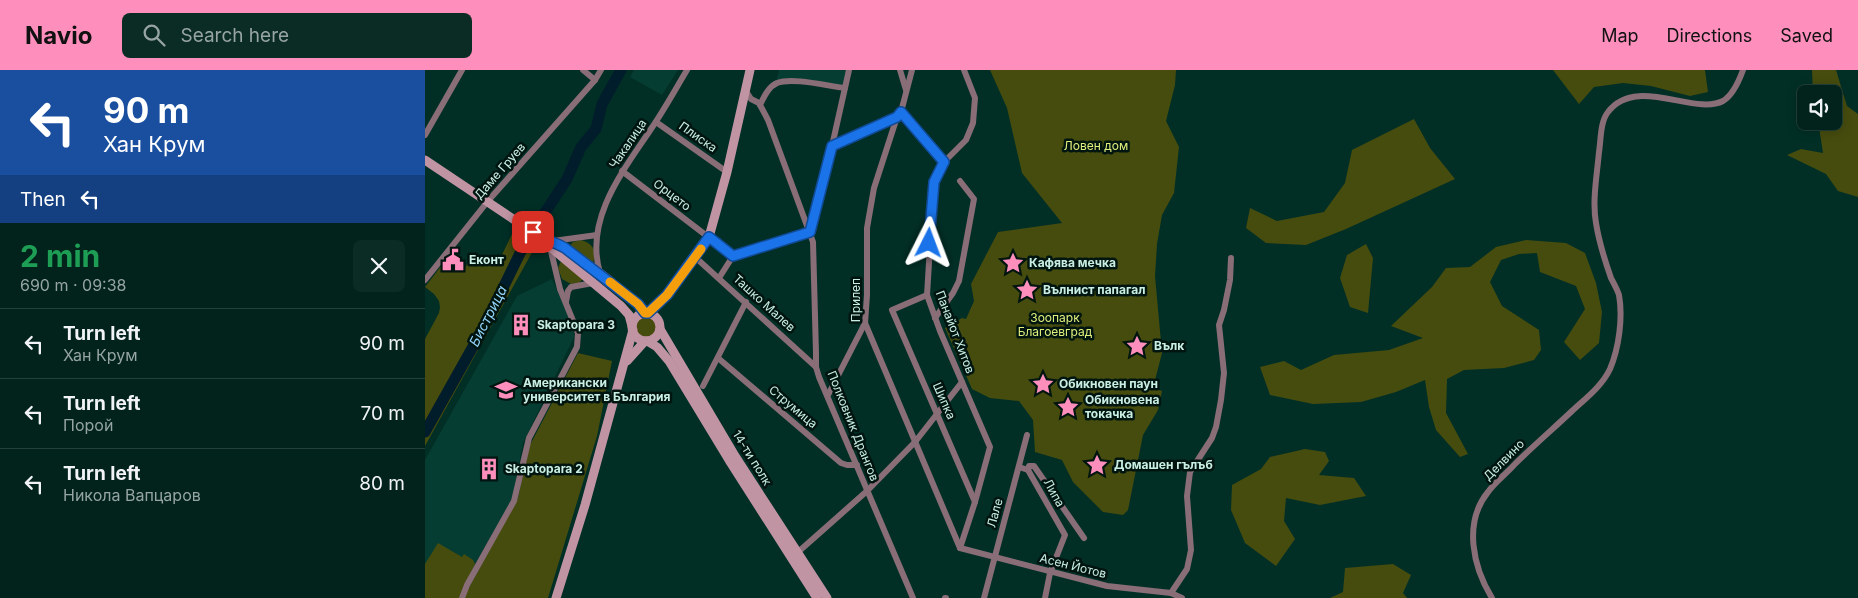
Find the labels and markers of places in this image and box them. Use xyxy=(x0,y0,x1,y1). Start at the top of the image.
pin xyxy=(512,211,554,253)
public building icon: Еконт xyxy=(440,247,466,273)
place icon: Кафява мечка xyxy=(1000,250,1026,276)
place label: Еконт xyxy=(469,252,504,267)
place label: Кафява мечка xyxy=(1029,255,1116,270)
place icon: Вълнист папагал xyxy=(1014,277,1040,303)
place label: Вълнист папагал xyxy=(1043,282,1145,297)
building icon: Skaptopara 3 xyxy=(508,312,534,338)
place label: Skaptopara 3 xyxy=(537,317,615,332)
place icon: Вълк xyxy=(1124,333,1150,359)
place label: Вълк xyxy=(1154,338,1184,353)
place icon: Обикновен паун xyxy=(1030,371,1056,397)
place label: Американски университет в България xyxy=(523,375,670,404)
place label: Обикновен паун xyxy=(1059,376,1158,391)
school or university icon: Американски университет в България xyxy=(493,377,519,403)
place label: Обикновена токачка xyxy=(1085,392,1159,421)
place icon: Обикновена токачка xyxy=(1055,394,1081,420)
place icon: Домашен гълъб xyxy=(1084,452,1110,478)
building icon: Skaptopara 2 xyxy=(476,456,502,482)
place label: Домашен гълъб xyxy=(1114,457,1213,472)
place label: Skaptopara 2 xyxy=(505,461,583,476)

